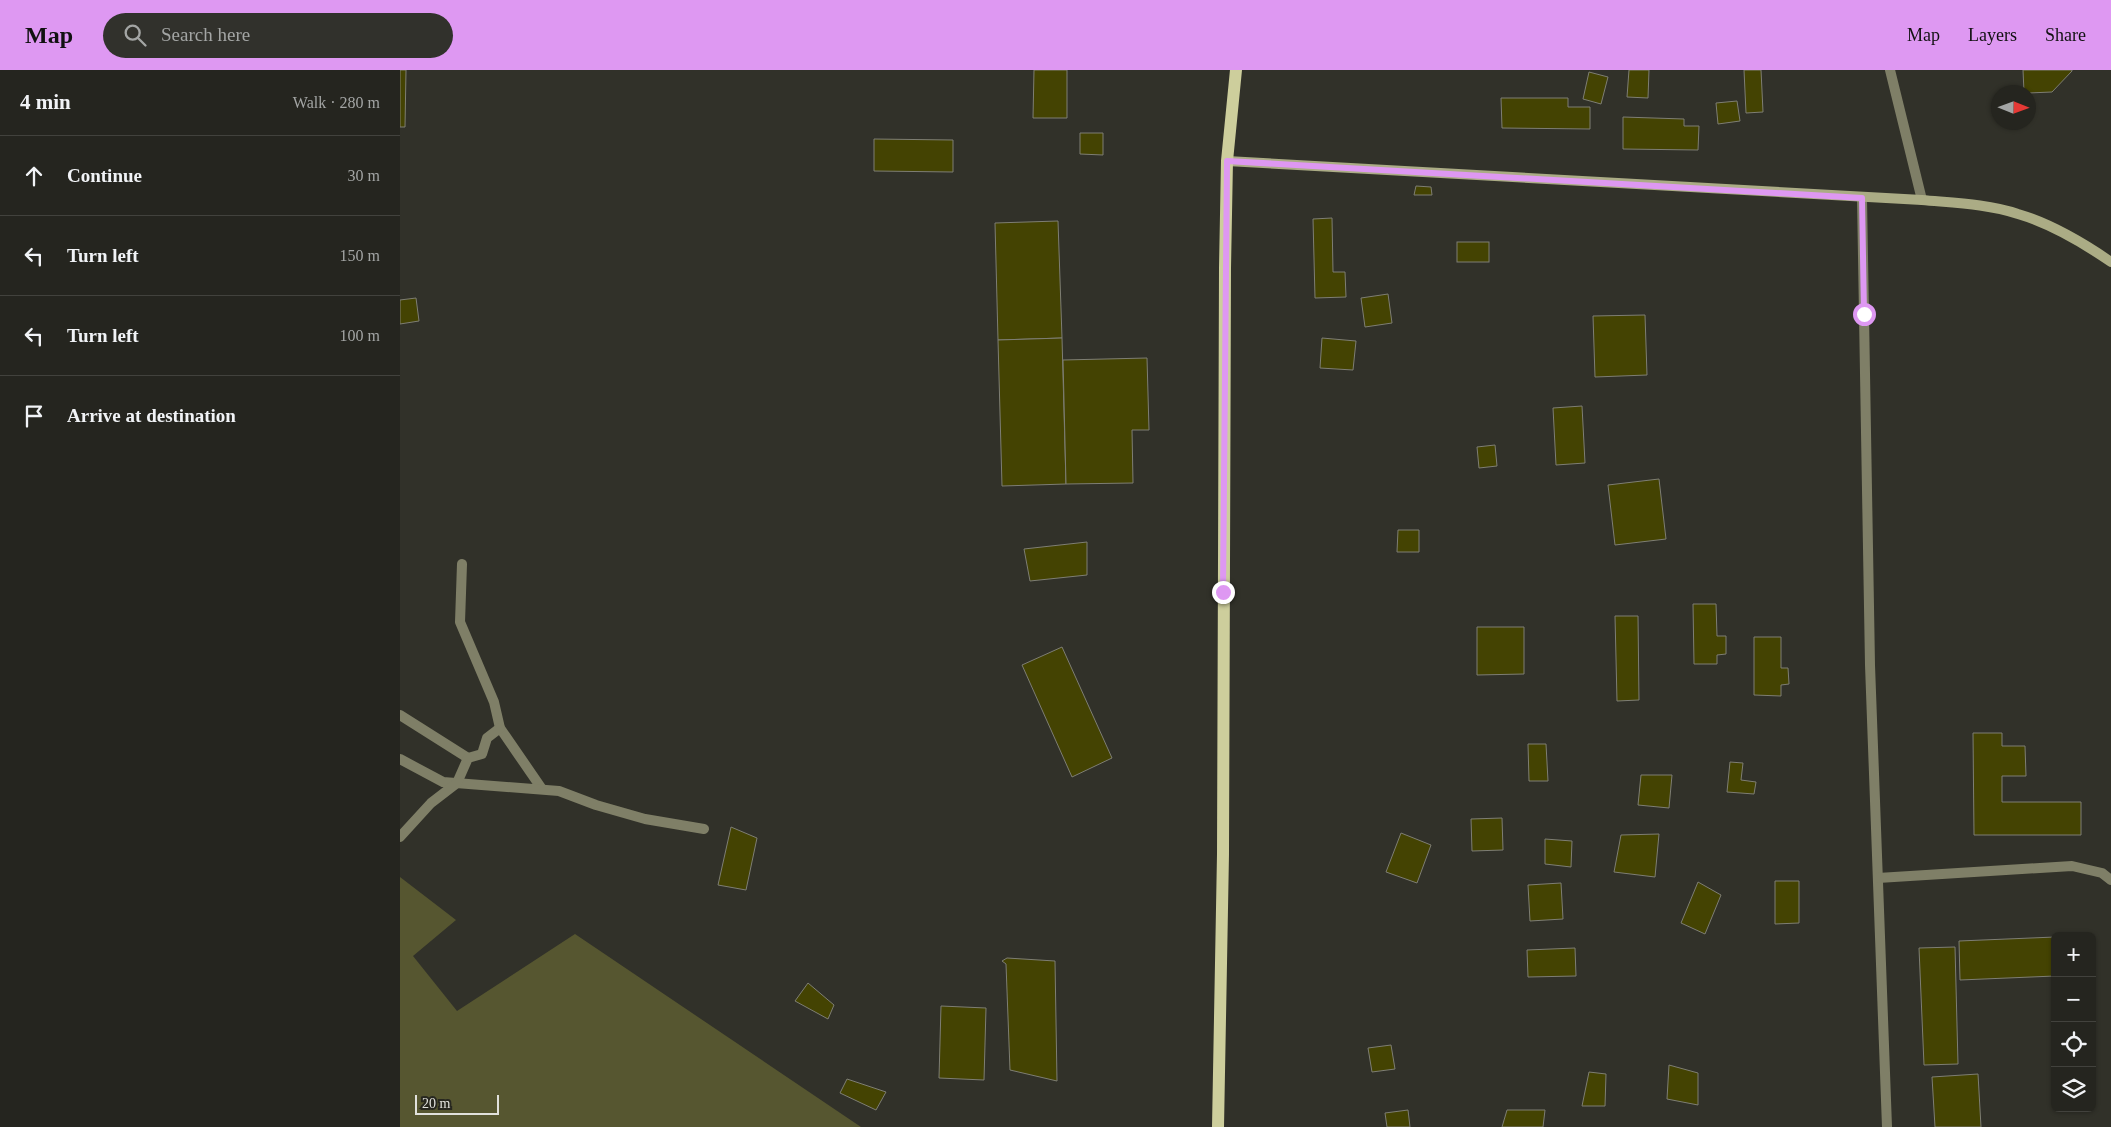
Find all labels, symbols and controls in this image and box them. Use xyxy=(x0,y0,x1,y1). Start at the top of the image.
search box xyxy=(103,13,453,58)
icon: search xyxy=(121,21,149,49)
text: Map xyxy=(25,22,73,48)
text: Search here xyxy=(161,24,250,45)
text: Map xyxy=(1907,25,1940,45)
text: Layers xyxy=(1968,25,2017,45)
text: Share xyxy=(2045,25,2086,45)
north arrow xyxy=(1991,85,2036,130)
text: 4 min xyxy=(20,90,71,114)
text: Walk · 280 m xyxy=(293,94,380,111)
icon: ahead xyxy=(20,162,48,190)
text: Continue xyxy=(67,165,142,186)
text: 30 m xyxy=(348,167,380,184)
icon: left xyxy=(20,242,48,270)
text: Turn left xyxy=(67,245,139,266)
text: 150 m xyxy=(340,247,380,264)
route start xyxy=(1853,303,1876,326)
icon: left xyxy=(20,322,48,350)
text: Turn left xyxy=(67,325,139,346)
text: 100 m xyxy=(340,327,380,344)
icon: arrive xyxy=(20,402,48,430)
text: Arrive at destination xyxy=(67,405,236,426)
route end xyxy=(1212,581,1235,604)
map controls xyxy=(2051,932,2096,1112)
button: + xyxy=(2051,932,2096,977)
button: − xyxy=(2051,977,2096,1022)
button: locate xyxy=(2051,1022,2096,1067)
button: layers xyxy=(2051,1067,2096,1112)
scale bar xyxy=(415,1092,499,1115)
text: 20 m xyxy=(422,1096,450,1111)

